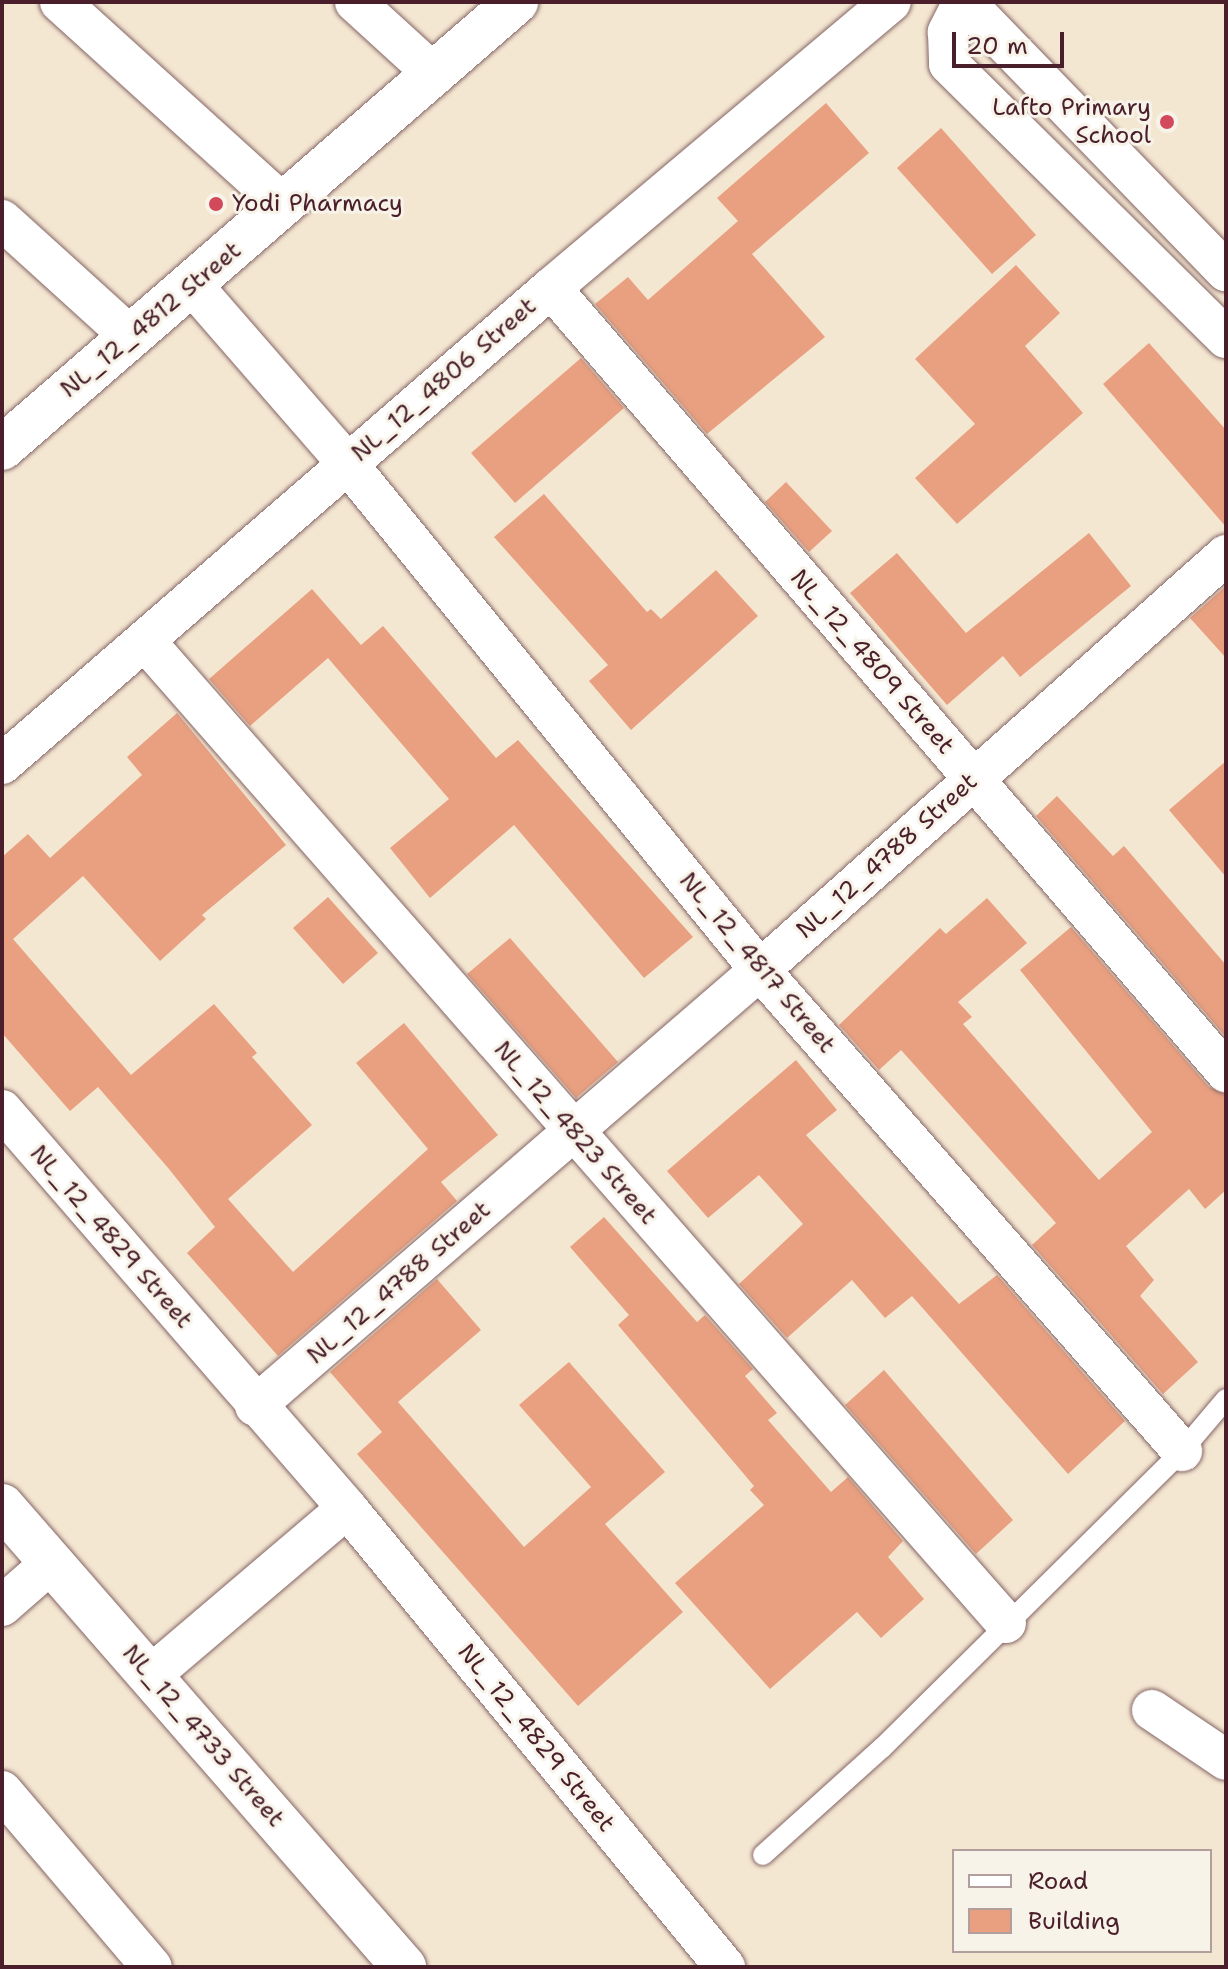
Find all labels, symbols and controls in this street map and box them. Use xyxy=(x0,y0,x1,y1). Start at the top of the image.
scale bar xyxy=(956,16,1068,66)
text: 20 m xyxy=(966,30,1028,62)
place label: Lafto Primary School xyxy=(992,94,1151,150)
marker: Lafto Primary School xyxy=(1158,113,1176,131)
place label: Yodi Pharmacy xyxy=(232,190,403,218)
marker: Yodi Pharmacy xyxy=(207,195,225,213)
street label: NL_12_4812 Street xyxy=(55,236,247,404)
street label: NL_12_4806 Street xyxy=(346,292,542,468)
street label: NL_12_4809 Street xyxy=(784,564,960,760)
street label: NL_12_4788 Street xyxy=(791,767,983,945)
street label: NL_12_4817 Street xyxy=(673,867,841,1059)
street label: NL_12_4823 Street xyxy=(488,1035,662,1231)
street label: NL_12_4829 Street xyxy=(24,1140,198,1334)
street label: NL_12_4788 Street xyxy=(301,1196,497,1370)
street label: NL_12_4829 Street xyxy=(451,1638,621,1838)
street label: NL_12_4733 Street xyxy=(116,1639,290,1833)
legend xyxy=(952,1849,1212,1953)
text: Road xyxy=(1028,1865,1088,1897)
text: Building xyxy=(1028,1905,1120,1937)

